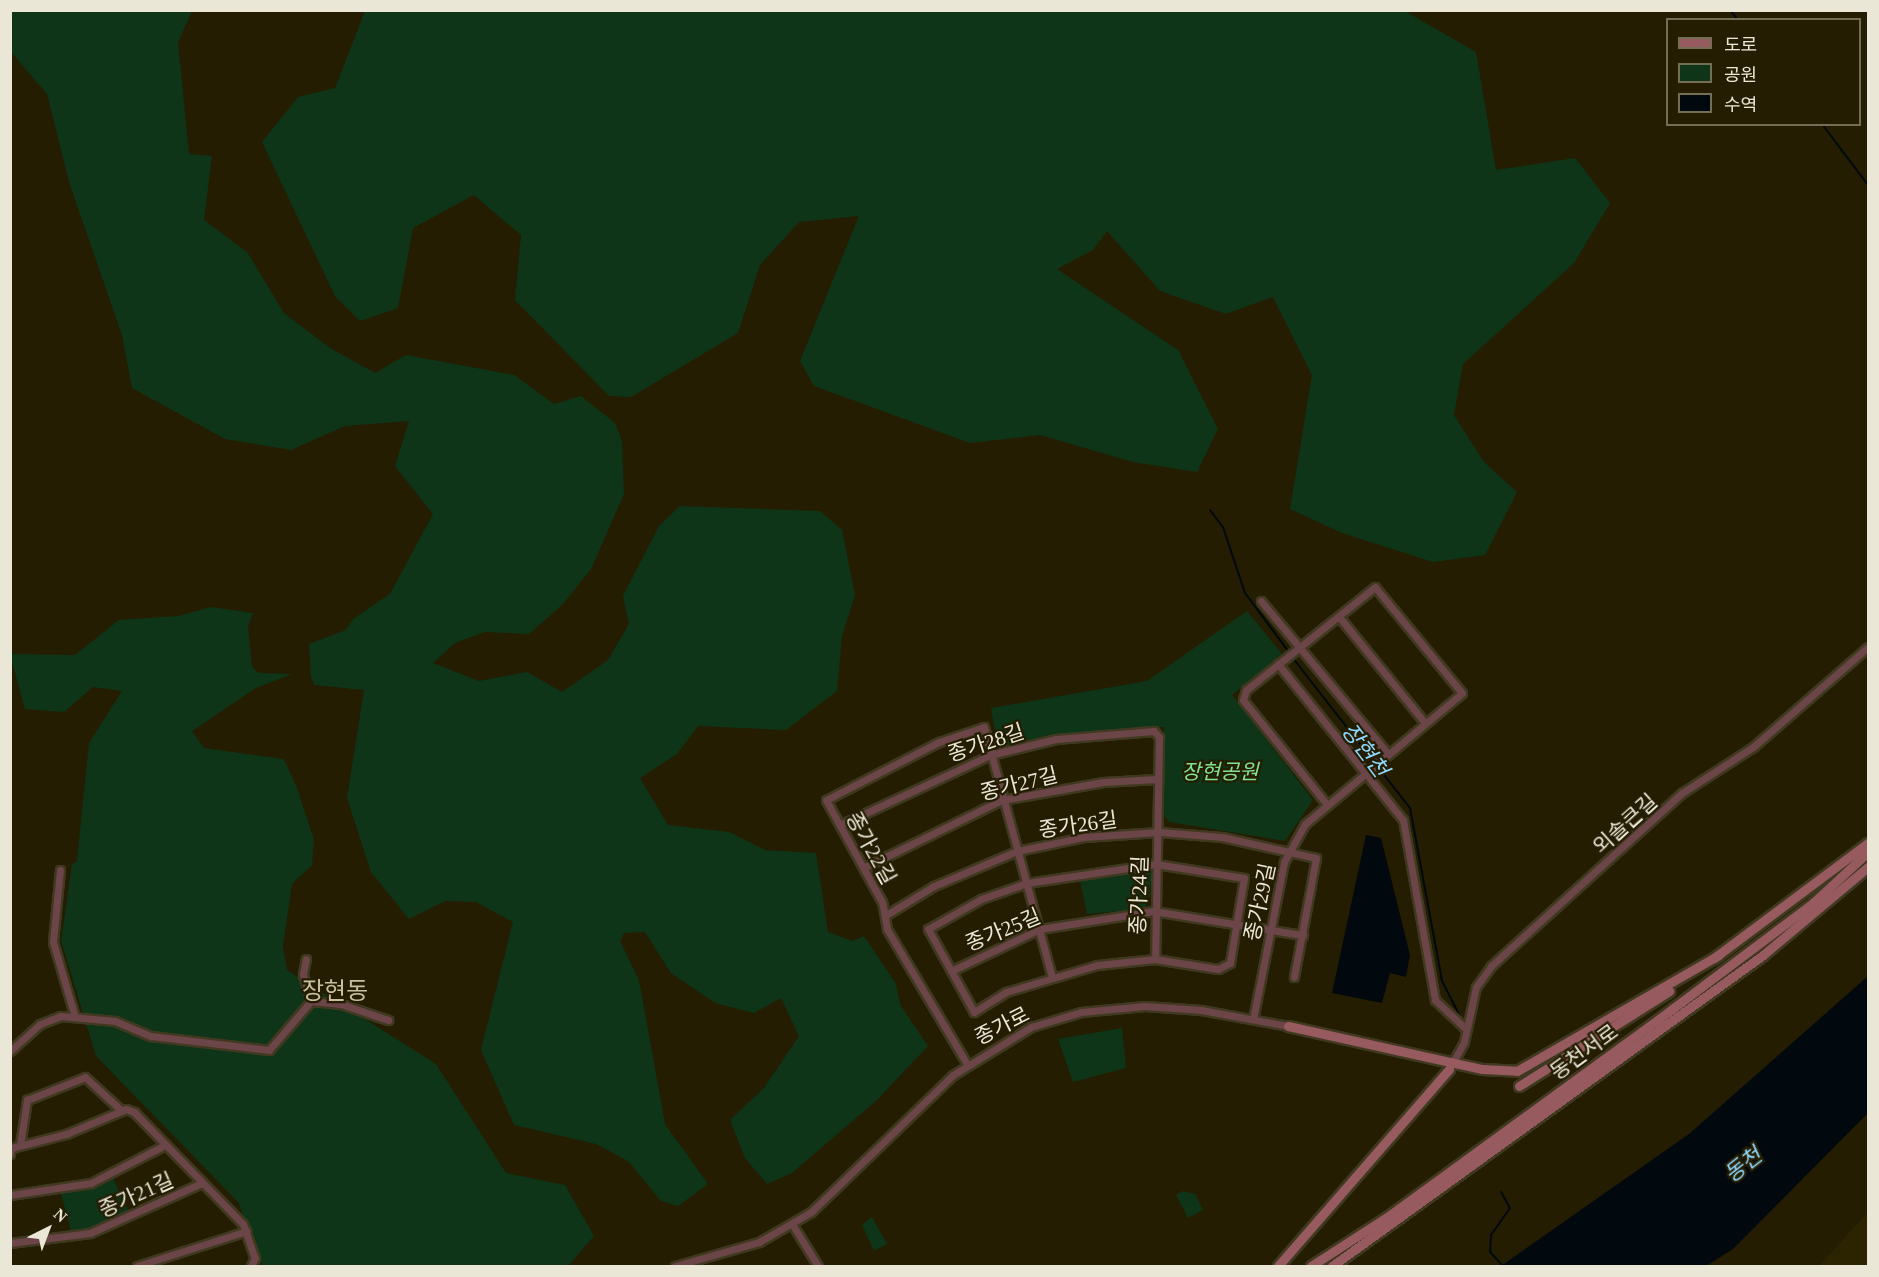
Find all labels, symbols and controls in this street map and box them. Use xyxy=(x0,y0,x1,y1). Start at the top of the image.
legend xyxy=(1666,18,1861,126)
text: 도로 xyxy=(1724,35,1757,55)
text: 공원 xyxy=(1724,65,1757,85)
text: 수역 xyxy=(1724,95,1757,115)
water label: 장현천 xyxy=(1336,718,1394,782)
street label: 종가28길 xyxy=(945,719,1027,767)
park label: 장현공원 xyxy=(1181,759,1259,785)
street label: 종가27길 xyxy=(978,762,1060,806)
street label: 외솔큰길 xyxy=(1588,789,1662,859)
street label: 종가22길 xyxy=(841,807,901,889)
street label: 종가26길 xyxy=(1037,807,1119,843)
street label: 종가24길 xyxy=(1125,855,1153,935)
street label: 종가29길 xyxy=(1239,861,1281,943)
street label: 종가25길 xyxy=(962,904,1044,956)
district label: 장현동 xyxy=(302,978,368,1006)
street label: 종가로 xyxy=(970,1002,1034,1050)
street label: 동천서로 xyxy=(1545,1019,1623,1085)
water label: 동천 xyxy=(1719,1142,1767,1188)
street label: 종가21길 xyxy=(95,1167,177,1223)
north arrow xyxy=(18,1199,78,1259)
text: N xyxy=(50,1205,70,1225)

